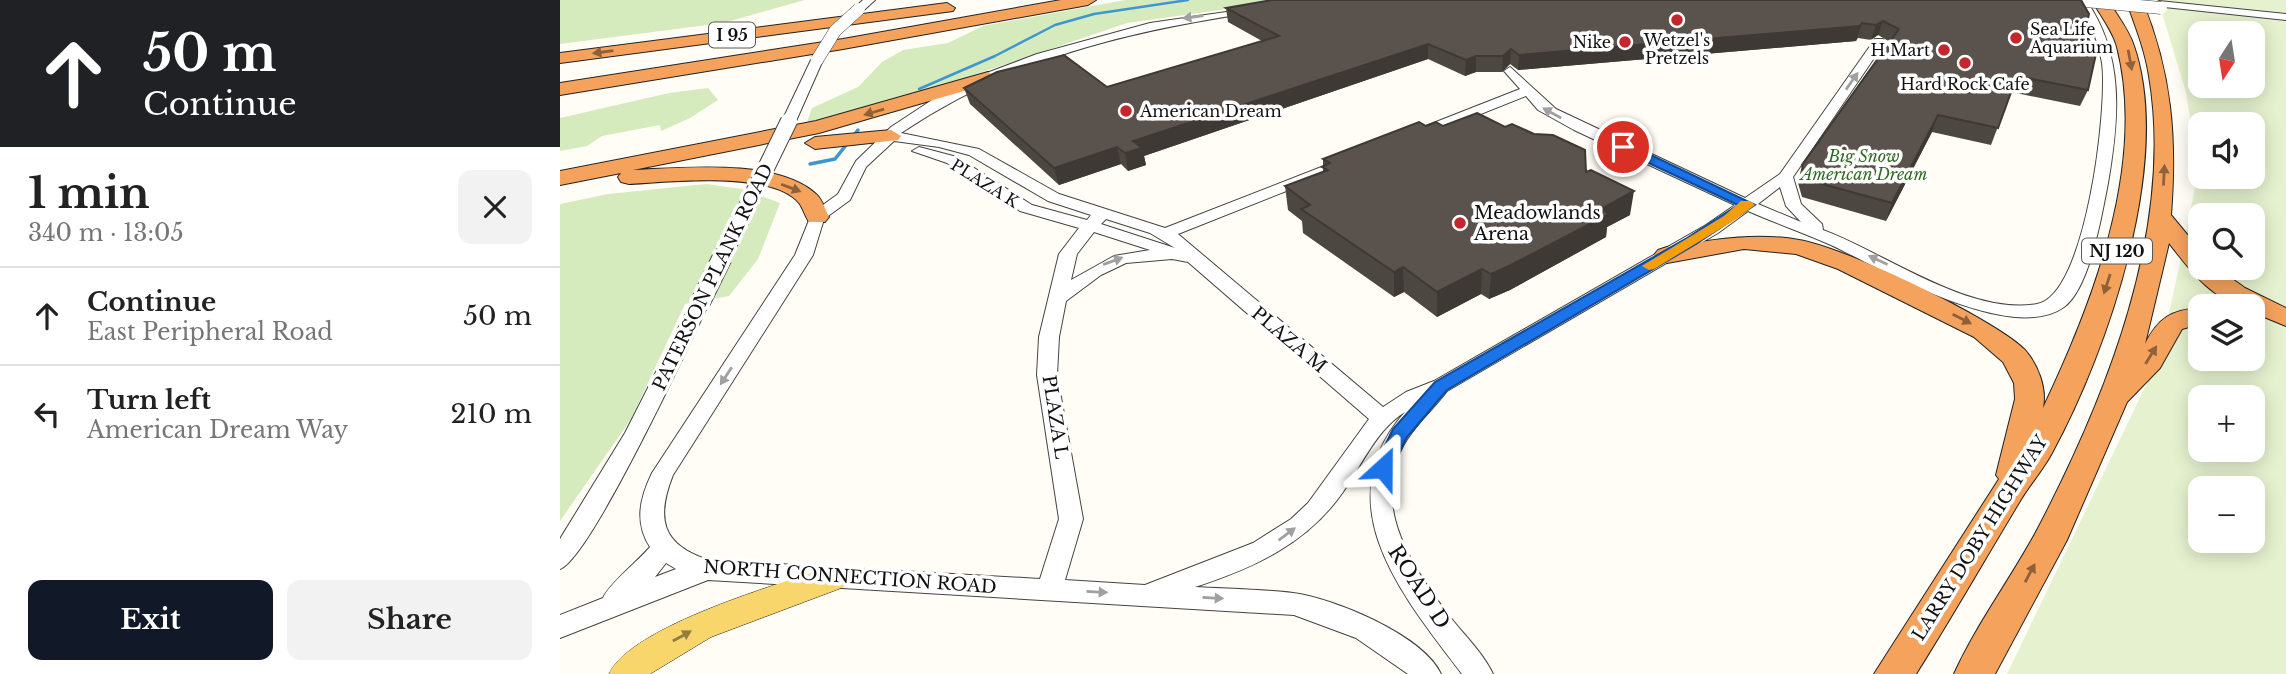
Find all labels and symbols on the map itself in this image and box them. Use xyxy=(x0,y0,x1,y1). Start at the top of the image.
one-way arrow xyxy=(1182,12,1204,23)
marker: Wetzel's Pretzels xyxy=(1669,12,1685,28)
place label: Sea Life Aquarium xyxy=(2029,19,2113,57)
north arrow xyxy=(2188,21,2264,98)
road number: I 95 xyxy=(709,22,755,48)
place label: Wetzel's Pretzels xyxy=(1643,30,1710,68)
marker: Sea Life Aquarium xyxy=(2008,30,2024,46)
place label: Nike xyxy=(1573,32,1611,52)
marker: Nike xyxy=(1617,34,1633,50)
place label: H Mart xyxy=(1871,40,1930,60)
marker: H Mart xyxy=(1936,42,1952,58)
one-way arrow xyxy=(592,47,614,58)
one-way arrow xyxy=(2124,49,2135,71)
marker: Hard Rock Cafe xyxy=(1957,55,1973,71)
one-way arrow xyxy=(1845,72,1859,90)
place label: Hard Rock Cafe xyxy=(1900,74,2030,94)
place label: American Dream xyxy=(1139,101,1282,121)
marker: American Dream xyxy=(1118,103,1134,119)
one-way arrow xyxy=(1542,107,1562,119)
one-way arrow xyxy=(863,108,884,118)
pin xyxy=(1593,117,1653,177)
park label: Big Snow American Dream xyxy=(1799,146,1927,184)
street label: PLAZA K xyxy=(947,154,1023,212)
street label: PATERSON PLANK ROAD xyxy=(648,160,778,394)
one-way arrow xyxy=(2159,164,2170,186)
one-way arrow xyxy=(780,183,801,194)
place label: Meadowlands Arena xyxy=(1473,202,1601,245)
marker: Meadowlands Arena xyxy=(1452,215,1468,231)
road number: NJ 120 xyxy=(2082,238,2152,264)
one-way arrow xyxy=(1868,254,1888,266)
one-way arrow xyxy=(1103,255,1124,266)
one-way arrow xyxy=(2101,274,2111,295)
street label: PLAZA M xyxy=(1247,302,1331,378)
one-way arrow xyxy=(1952,312,1972,324)
one-way arrow xyxy=(2145,345,2158,365)
one-way arrow xyxy=(720,366,733,385)
street label: PLAZA L xyxy=(1038,373,1072,461)
position arrow xyxy=(1346,431,1420,505)
street label: LARRY DOBY HIGHWAY xyxy=(1908,431,2053,645)
one-way arrow xyxy=(1278,526,1296,541)
street label: ROAD D xyxy=(1382,540,1456,634)
street label: NORTH CONNECTION ROAD xyxy=(703,556,997,598)
one-way arrow xyxy=(2025,563,2036,583)
one-way arrow xyxy=(1086,586,1108,597)
one-way arrow xyxy=(1202,592,1224,603)
one-way arrow xyxy=(672,630,691,642)

